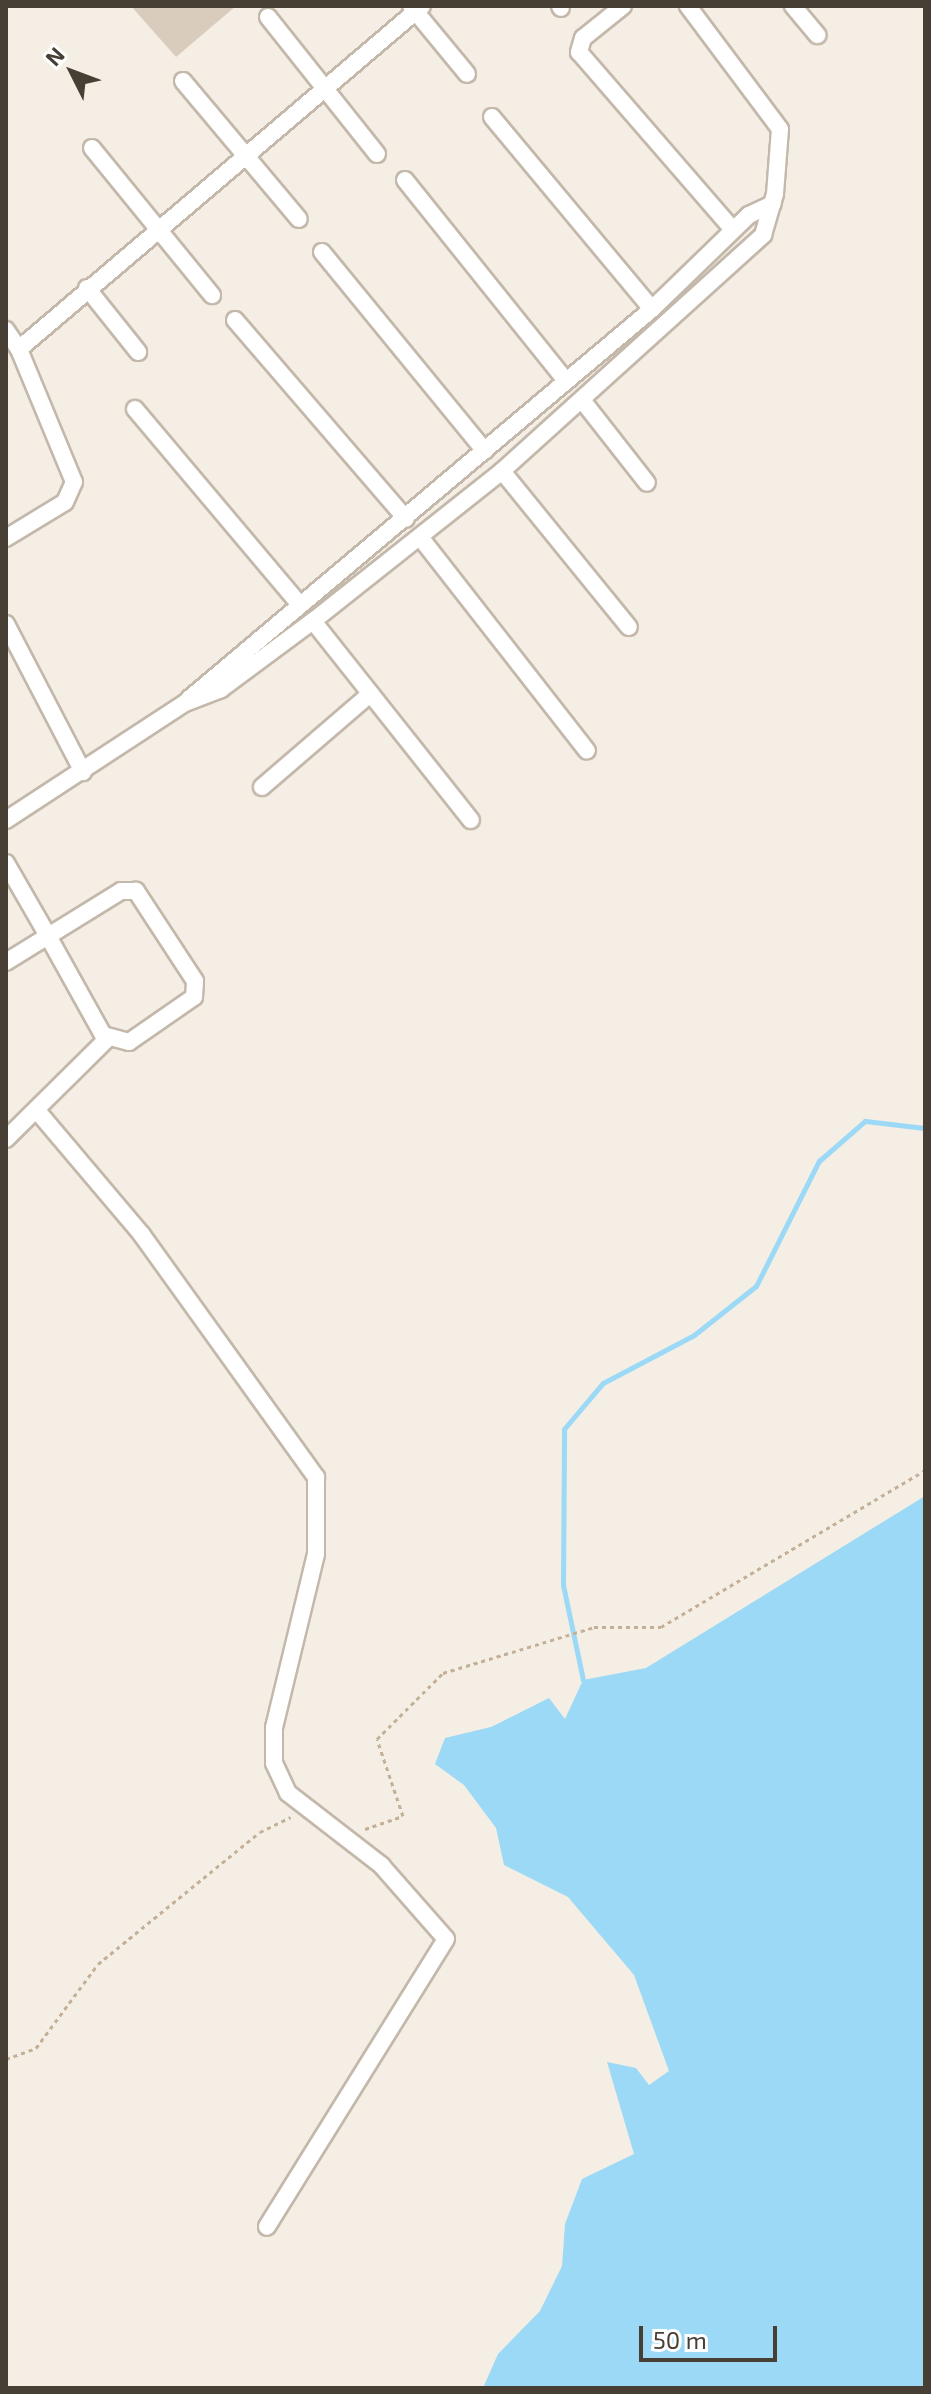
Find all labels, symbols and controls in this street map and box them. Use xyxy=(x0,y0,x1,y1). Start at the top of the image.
north arrow xyxy=(32,32,112,112)
text: N xyxy=(39,41,69,71)
scale bar xyxy=(643,2310,781,2360)
text: 50 m xyxy=(653,2325,707,2354)

